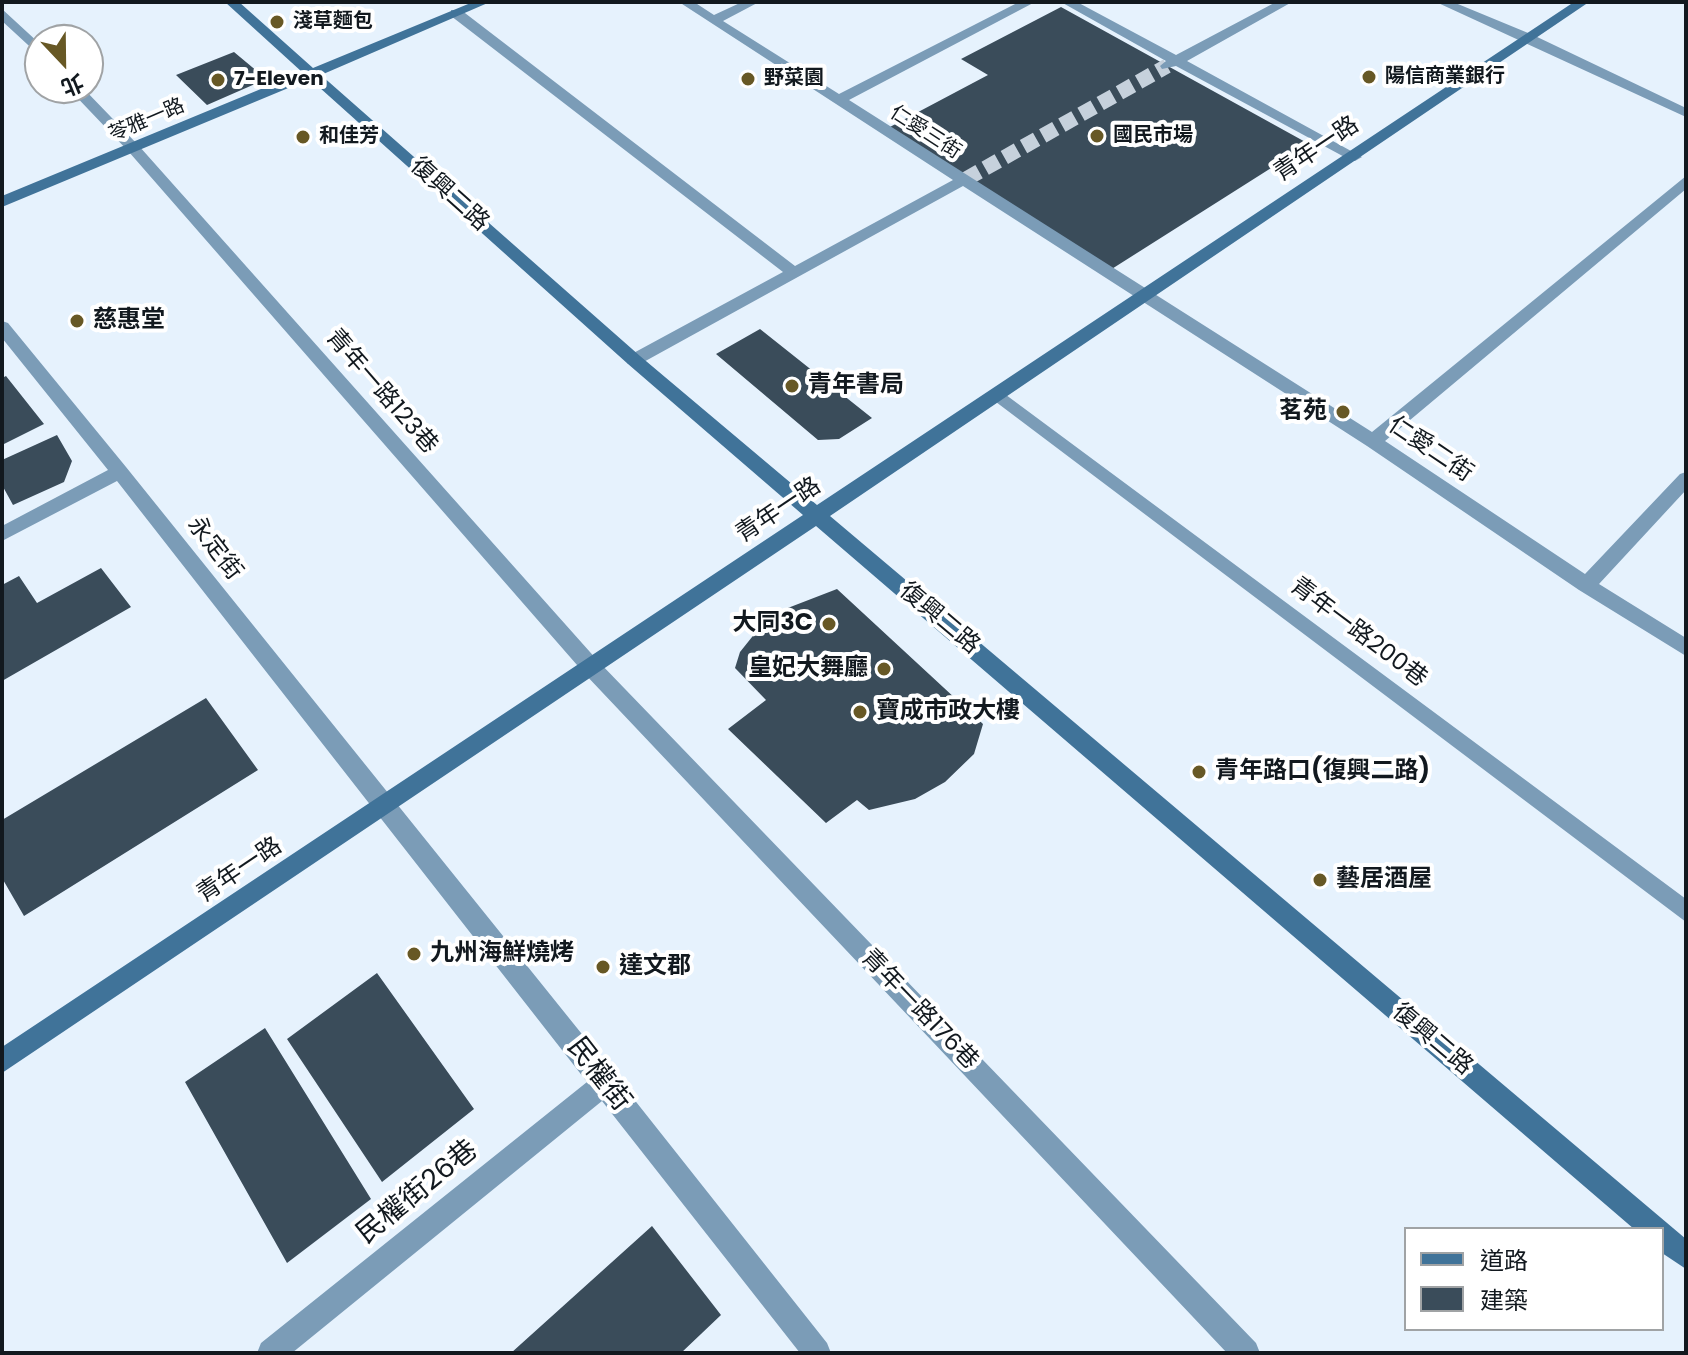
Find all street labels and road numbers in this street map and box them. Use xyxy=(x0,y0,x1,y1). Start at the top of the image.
street label: 苓雅一路 xyxy=(105,94,189,148)
street label: 仁愛三街 xyxy=(885,101,965,165)
street label: 青年一路 xyxy=(1269,111,1365,189)
street label: 復興二路 xyxy=(404,152,494,238)
street label: 青年一路123巷 xyxy=(319,324,443,460)
street label: 仁愛二街 xyxy=(1382,411,1478,489)
street label: 青年一路 xyxy=(731,472,827,550)
street label: 永定街 xyxy=(180,512,248,586)
street label: 青年一路200巷 xyxy=(1284,572,1432,694)
street label: 復興二路 xyxy=(893,577,985,661)
street label: 青年一路 xyxy=(192,832,288,910)
street label: 青年一路176巷 xyxy=(854,944,984,1076)
street label: 復興二路 xyxy=(1386,998,1478,1082)
street label: 民權街 xyxy=(559,1032,637,1118)
street label: 民權街26巷 xyxy=(351,1134,485,1252)

